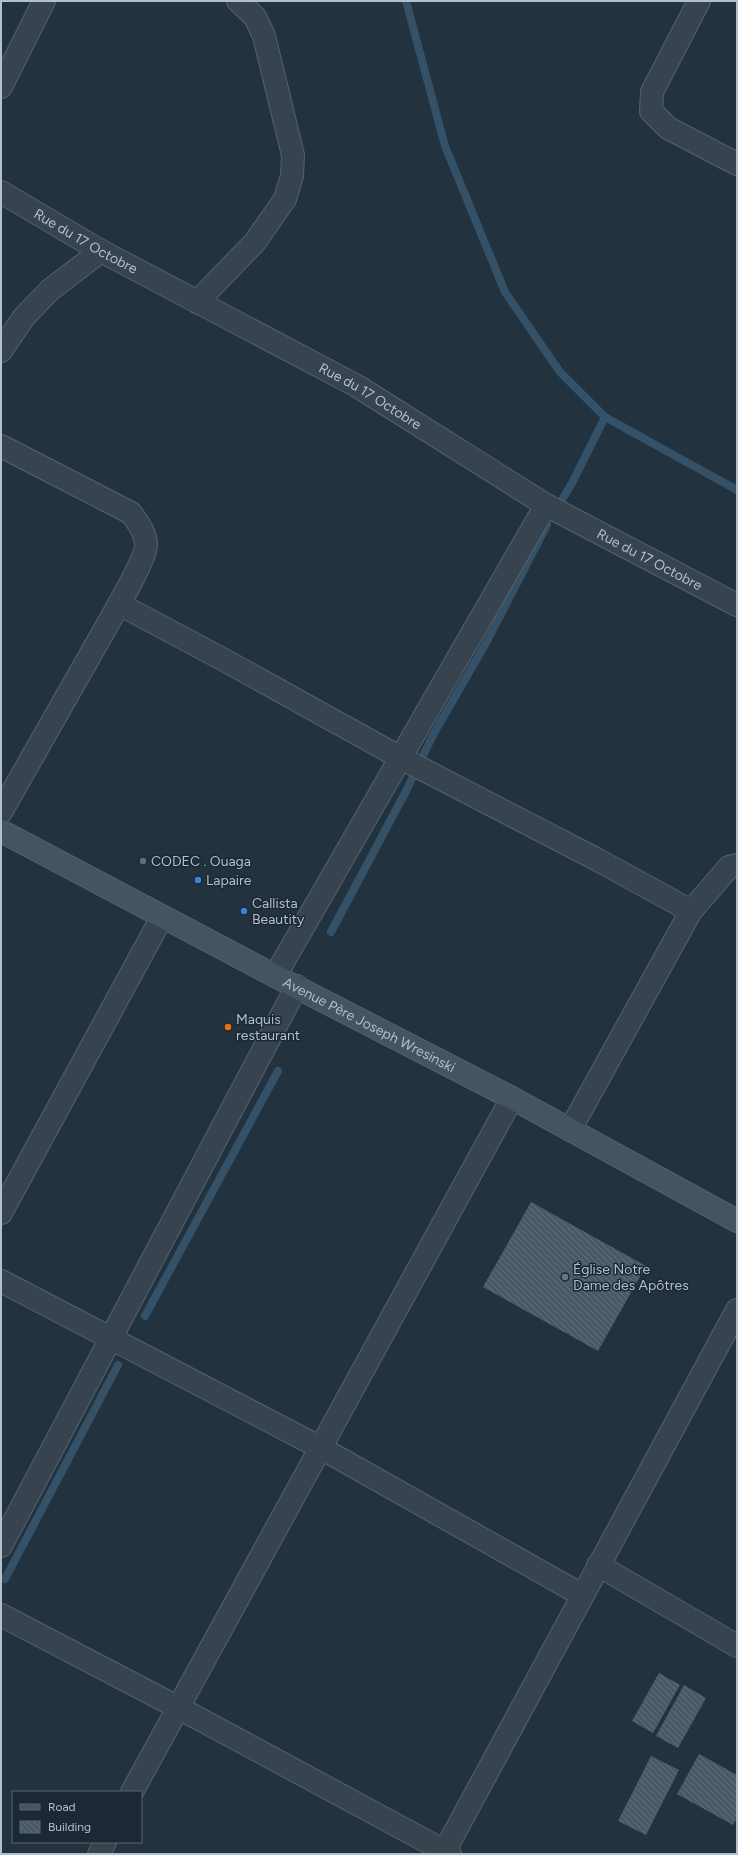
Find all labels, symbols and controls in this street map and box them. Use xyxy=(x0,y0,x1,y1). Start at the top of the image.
street label: Rue du 17 Octobre xyxy=(31,205,141,277)
street label: Rue du 17 Octobre xyxy=(316,359,425,433)
street label: Rue du 17 Octobre xyxy=(594,525,706,594)
place label: CODEC . Ouaga xyxy=(151,853,251,870)
marker: CODEC . Ouaga xyxy=(138,856,148,866)
place label: Lapaire xyxy=(206,872,252,889)
marker: Lapaire xyxy=(193,875,203,885)
place label: Callista Beautity xyxy=(252,895,305,928)
marker: Callista Beautity xyxy=(239,906,249,916)
street label: Avenue Père Joseph Wresinski xyxy=(280,973,458,1076)
place label: Maquis restaurant xyxy=(236,1011,300,1044)
marker: Maquis restaurant xyxy=(223,1022,233,1032)
place label: Église Notre Dame des Apôtres xyxy=(573,1261,689,1294)
marker: Église Notre Dame des Apôtres xyxy=(560,1272,570,1282)
legend xyxy=(12,1791,142,1843)
text: Road xyxy=(48,1800,76,1814)
text: Building xyxy=(48,1820,91,1834)

